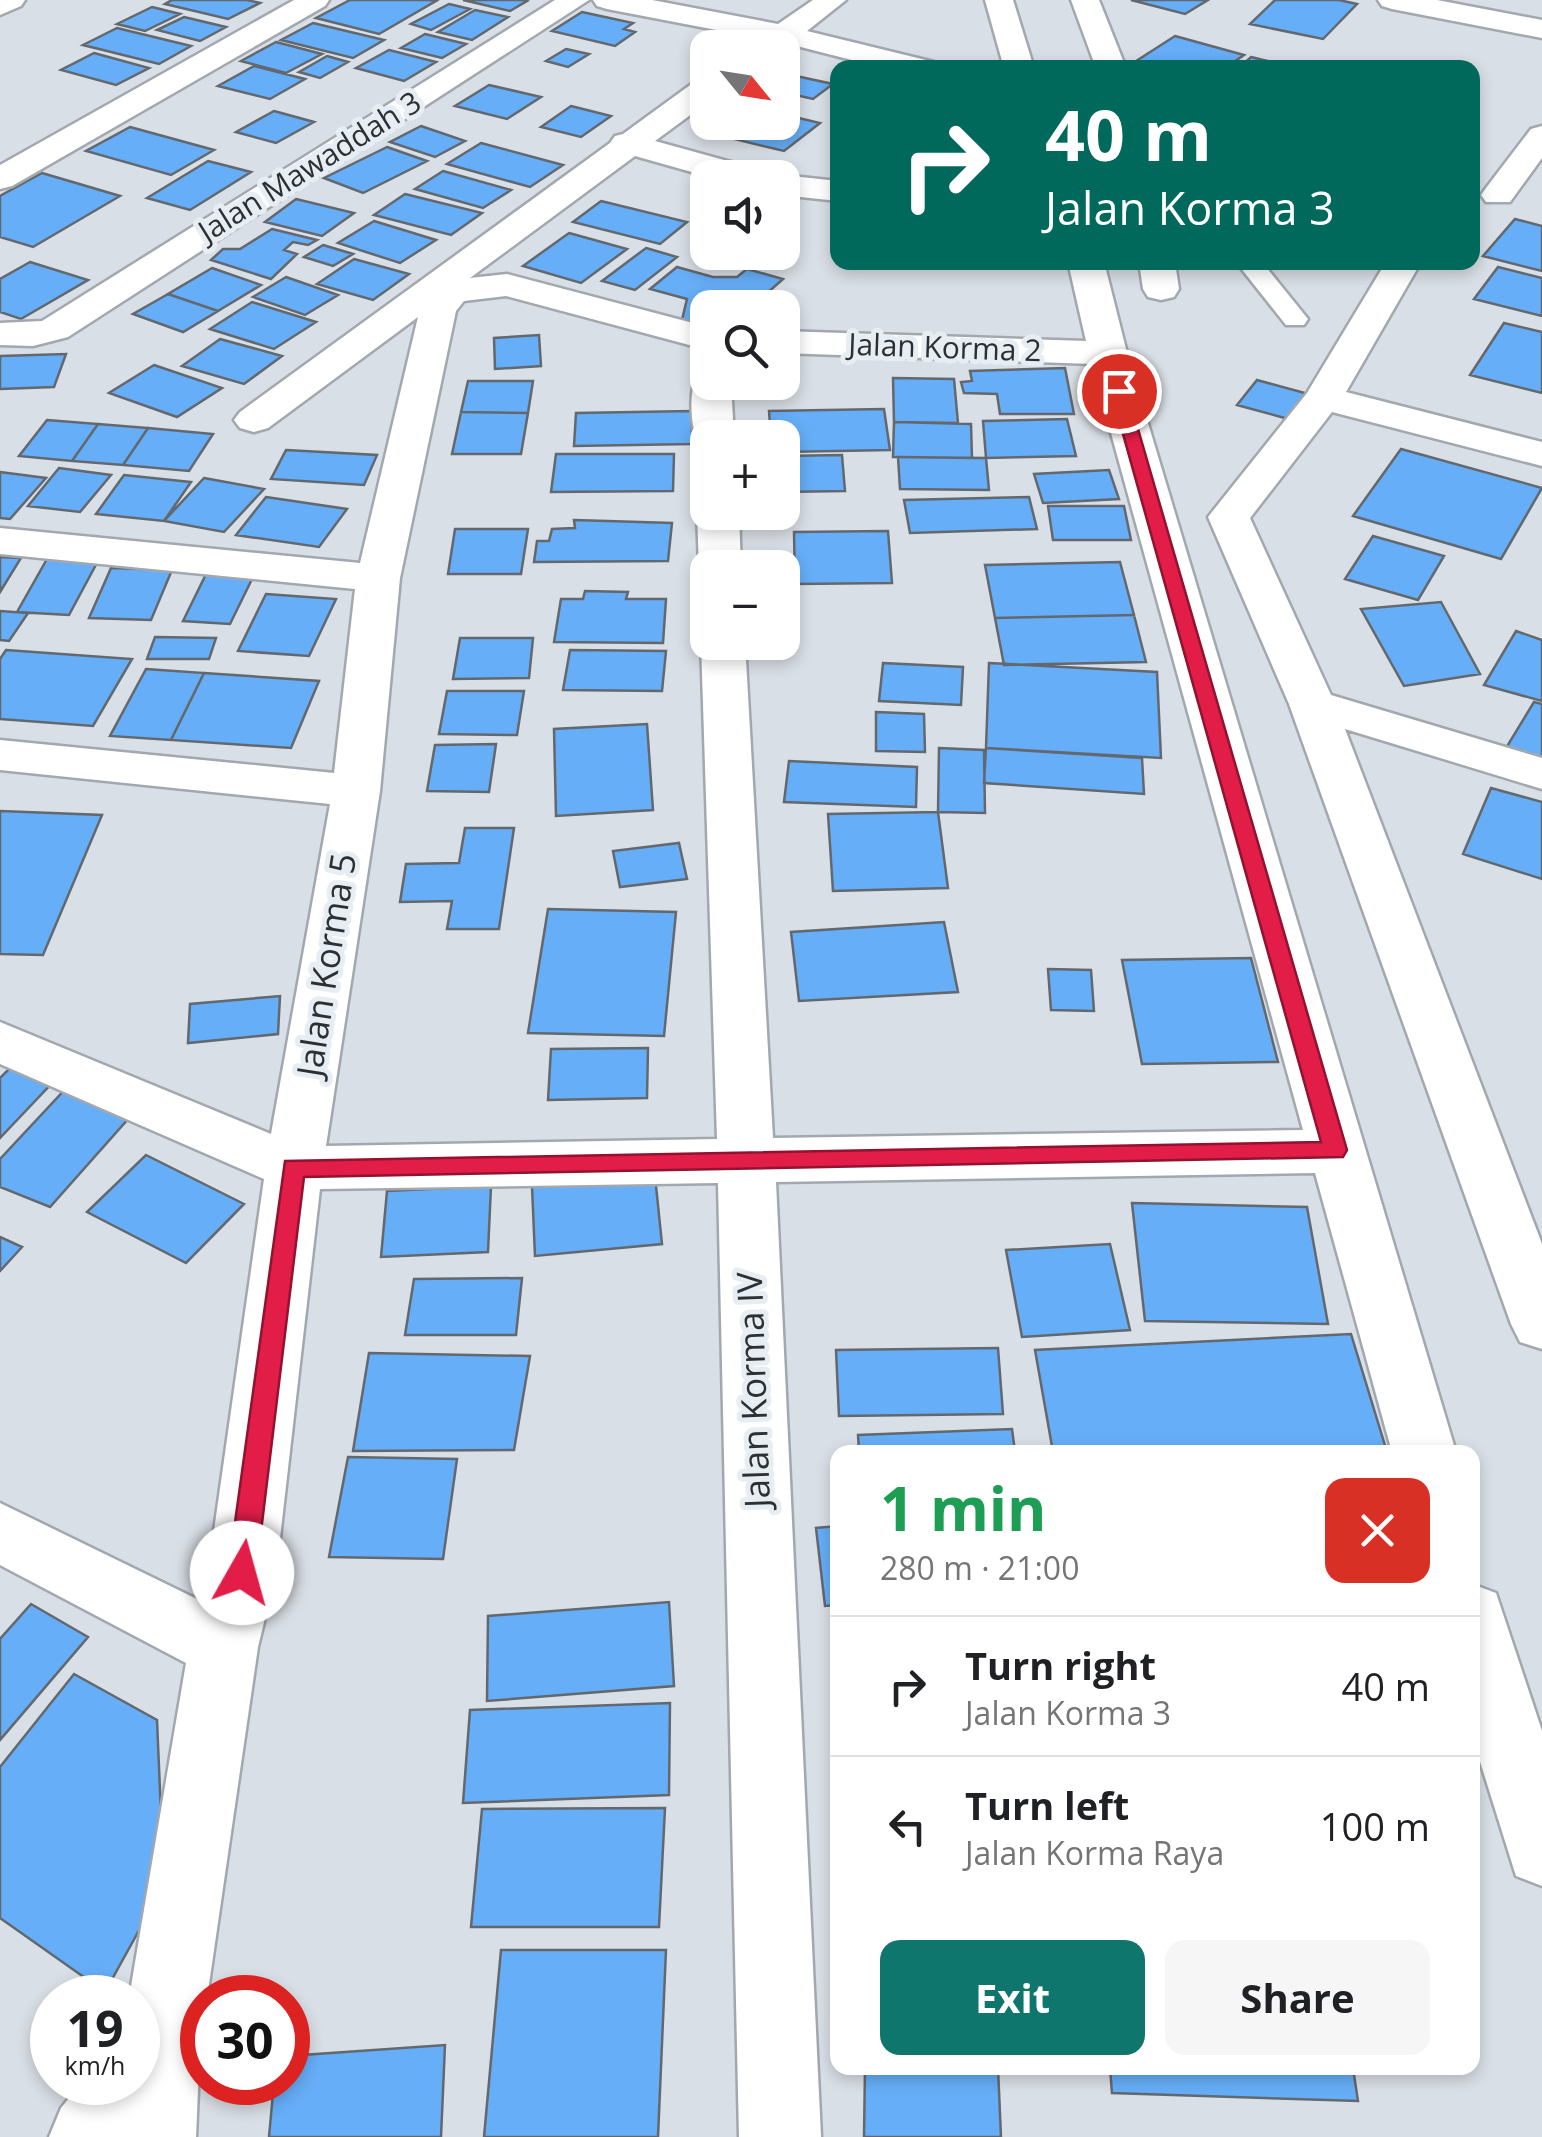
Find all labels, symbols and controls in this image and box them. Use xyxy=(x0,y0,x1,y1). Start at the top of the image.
north arrow xyxy=(690,30,800,140)
map controls xyxy=(690,30,800,660)
street label: Jalan Mawaddah 3 xyxy=(187,81,428,252)
text: 40 m xyxy=(1045,86,1212,182)
icon: right xyxy=(880,100,1010,230)
button: sound xyxy=(690,160,800,270)
text: Jalan Korma 3 xyxy=(1045,177,1335,238)
button: search xyxy=(690,290,800,400)
street label: Jalan Korma 2 xyxy=(845,323,1042,370)
pin xyxy=(1077,349,1162,434)
icon: arrive xyxy=(1092,364,1147,419)
button: + xyxy=(690,420,800,530)
button: − xyxy=(690,550,800,660)
street label: Jalan Korma 5 xyxy=(284,850,366,1083)
street label: Jalan Korma IV xyxy=(725,1271,780,1512)
text: 1 min xyxy=(880,1467,1047,1549)
button: close xyxy=(1325,1478,1430,1583)
position arrow xyxy=(190,1521,294,1625)
text: 280 m · 21:00 xyxy=(880,1546,1079,1589)
text: Turn right xyxy=(965,1639,1156,1691)
icon: right xyxy=(880,1659,935,1714)
text: 40 m xyxy=(1341,1660,1430,1712)
text: Jalan Korma 3 xyxy=(965,1691,1171,1734)
text: Turn left xyxy=(965,1779,1129,1831)
icon: left xyxy=(880,1799,935,1854)
text: 100 m xyxy=(1320,1800,1430,1852)
text: Jalan Korma Raya xyxy=(965,1831,1224,1874)
button: Exit xyxy=(880,1940,1145,2055)
button: Share xyxy=(1165,1940,1430,2055)
speed limit sign: 30 xyxy=(180,1975,310,2105)
text: 19 xyxy=(66,1994,124,2062)
text: km/h xyxy=(65,2048,125,2082)

